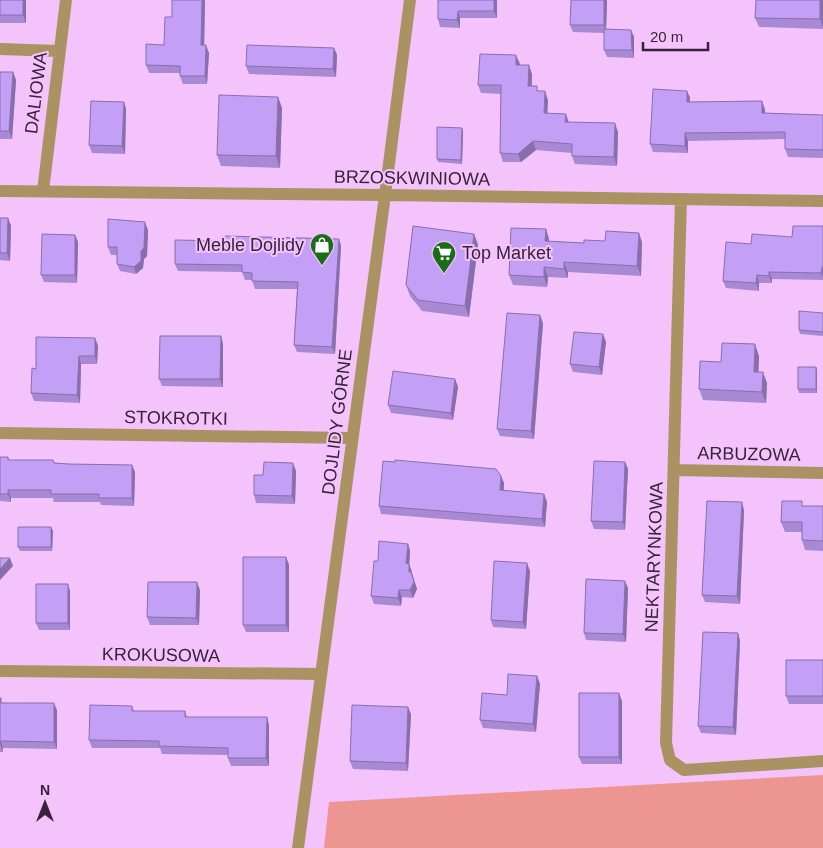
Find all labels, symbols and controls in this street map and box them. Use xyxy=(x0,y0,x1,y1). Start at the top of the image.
scale bar xyxy=(643,20,708,52)
text: 20 m xyxy=(650,28,683,45)
street label: DALIOWA xyxy=(21,51,51,135)
street label: BRZOSKWINIOWA xyxy=(334,167,490,189)
shop icon: Meble Dojlidy xyxy=(309,232,335,266)
place label: Meble Dojlidy xyxy=(196,235,304,255)
supermarket icon: Top Market xyxy=(431,240,457,274)
place label: Top Market xyxy=(462,243,551,263)
street label: DOJLIDY GÓRNE xyxy=(317,348,356,496)
street label: STOKROTKI xyxy=(124,407,228,429)
street label: ARBUZOWA xyxy=(697,443,801,465)
street label: NEKTARYNKOWA xyxy=(641,481,667,633)
street label: KROKUSOWA xyxy=(102,644,220,666)
north arrow xyxy=(20,778,70,828)
text: N xyxy=(40,782,50,798)

